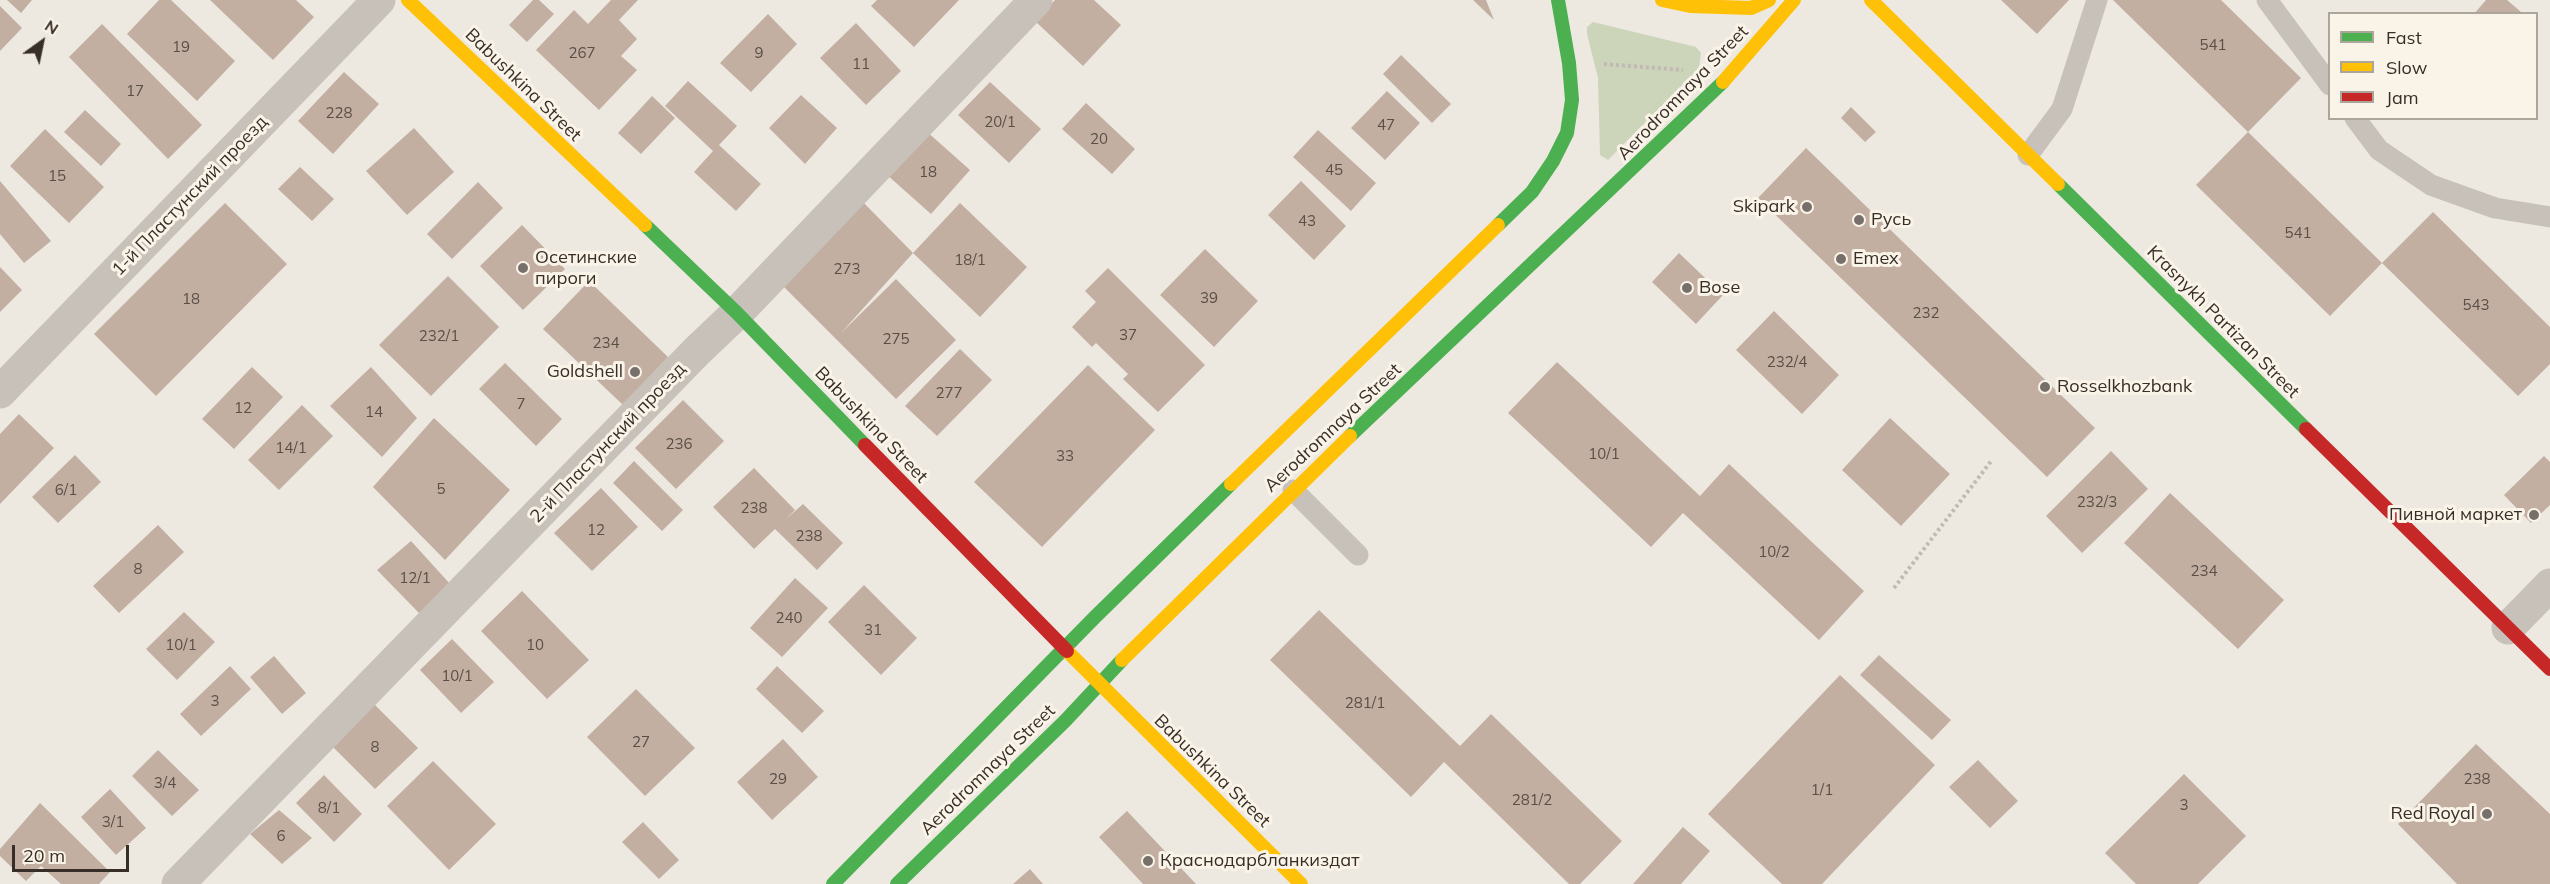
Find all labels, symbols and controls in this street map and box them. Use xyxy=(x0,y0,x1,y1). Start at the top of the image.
north arrow xyxy=(12,12,72,72)
legend xyxy=(2328,12,2538,120)
text: N xyxy=(41,15,62,39)
street label: Aerodromnaya Street xyxy=(1613,21,1753,165)
street label: Babushkina Street xyxy=(460,24,586,146)
text: Fast xyxy=(2386,26,2422,49)
house number: 541 xyxy=(2200,36,2226,54)
house number: 19 xyxy=(172,38,190,56)
house number: 267 xyxy=(569,44,595,62)
house number: 9 xyxy=(755,44,763,62)
house number: 11 xyxy=(852,55,870,73)
text: Slow xyxy=(2386,56,2427,79)
house number: 17 xyxy=(126,82,144,100)
text: Jam xyxy=(2386,86,2419,109)
house number: 228 xyxy=(326,104,352,122)
street label: 1-й Пластунский проезд xyxy=(108,111,272,281)
house number: 20/1 xyxy=(984,113,1016,131)
house number: 47 xyxy=(1377,116,1395,134)
house number: 20 xyxy=(1090,130,1108,148)
house number: 45 xyxy=(1325,161,1343,179)
house number: 18 xyxy=(919,163,937,181)
house number: 15 xyxy=(48,167,66,185)
place label: Skipark xyxy=(1733,196,1795,218)
marker: Skipark xyxy=(1800,200,1814,214)
place label: Русь xyxy=(1871,209,1911,231)
house number: 43 xyxy=(1298,212,1316,230)
marker: Русь xyxy=(1852,213,1866,227)
house number: 541 xyxy=(2285,224,2311,242)
street label: Krasnykh Partizan Street xyxy=(2142,241,2304,403)
place label: Осетинские пироги xyxy=(535,247,637,290)
place label: Emex xyxy=(1853,248,1899,270)
house number: 18/1 xyxy=(954,251,986,269)
marker: Emex xyxy=(1834,252,1848,266)
house number: 273 xyxy=(834,260,860,278)
marker: Осетинские пироги xyxy=(516,261,530,275)
place label: Bose xyxy=(1699,277,1740,299)
marker: Bose xyxy=(1680,281,1694,295)
house number: 39 xyxy=(1200,289,1218,307)
house number: 18 xyxy=(182,290,200,308)
house number: 543 xyxy=(2463,296,2489,314)
house number: 232 xyxy=(1913,304,1939,322)
house number: 37 xyxy=(1119,326,1137,344)
house number: 232/1 xyxy=(419,327,459,345)
house number: 275 xyxy=(883,330,909,348)
house number: 234 xyxy=(593,334,619,352)
house number: 232/4 xyxy=(1767,353,1807,371)
street label: 2-й Пластунский проезд xyxy=(526,358,690,528)
street label: Aerodromnaya Street xyxy=(1260,359,1406,497)
place label: Goldshell xyxy=(547,361,623,383)
street label: Babushkina Street xyxy=(810,362,932,488)
marker: Goldshell xyxy=(628,365,642,379)
place label: Rosselkhozbank xyxy=(2057,376,2192,398)
marker: Rosselkhozbank xyxy=(2038,380,2052,394)
house number: 277 xyxy=(936,384,962,402)
house number: 7 xyxy=(517,395,525,413)
house number: 12 xyxy=(234,399,252,417)
house number: 14 xyxy=(365,403,383,421)
house number: 236 xyxy=(666,435,692,453)
house number: 14/1 xyxy=(275,439,307,457)
house number: 10/1 xyxy=(1588,445,1620,463)
house number: 33 xyxy=(1056,447,1074,465)
house number: 5 xyxy=(437,480,445,498)
house number: 6/1 xyxy=(55,481,77,499)
house number: 232/3 xyxy=(2077,493,2117,511)
house number: 238 xyxy=(741,499,767,517)
place label: Пивной маркет xyxy=(2389,504,2522,526)
marker: Пивной маркет xyxy=(2527,508,2541,522)
house number: 12 xyxy=(587,521,605,539)
house number: 238 xyxy=(796,527,822,545)
house number: 10/2 xyxy=(1758,543,1790,561)
house number: 8 xyxy=(134,560,142,578)
house number: 234 xyxy=(2191,562,2217,580)
house number: 12/1 xyxy=(399,569,431,587)
house number: 240 xyxy=(776,609,802,627)
house number: 31 xyxy=(864,621,882,639)
house number: 10/1 xyxy=(165,636,197,654)
house number: 10 xyxy=(526,636,544,654)
house number: 10/1 xyxy=(441,667,473,685)
house number: 3 xyxy=(211,692,219,710)
house number: 281/1 xyxy=(1345,694,1385,712)
street label: Aerodromnaya Street xyxy=(916,700,1060,840)
street label: Babushkina Street xyxy=(1149,710,1275,832)
house number: 27 xyxy=(632,733,650,751)
house number: 8 xyxy=(371,738,379,756)
house number: 29 xyxy=(769,770,787,788)
house number: 238 xyxy=(2464,770,2490,788)
house number: 3/4 xyxy=(154,774,176,792)
house number: 1/1 xyxy=(1811,781,1833,799)
house number: 281/2 xyxy=(1512,791,1552,809)
house number: 3 xyxy=(2180,796,2188,814)
house number: 8/1 xyxy=(318,799,340,817)
place label: Red Royal xyxy=(2391,803,2475,825)
marker: Red Royal xyxy=(2480,807,2494,821)
house number: 3/1 xyxy=(102,813,124,831)
house number: 6 xyxy=(277,827,285,845)
scale bar xyxy=(15,833,132,871)
text: 20 m xyxy=(23,844,65,867)
place label: Краснодарбланкиздат xyxy=(1160,850,1359,872)
marker: Краснодарбланкиздат xyxy=(1141,854,1155,868)

